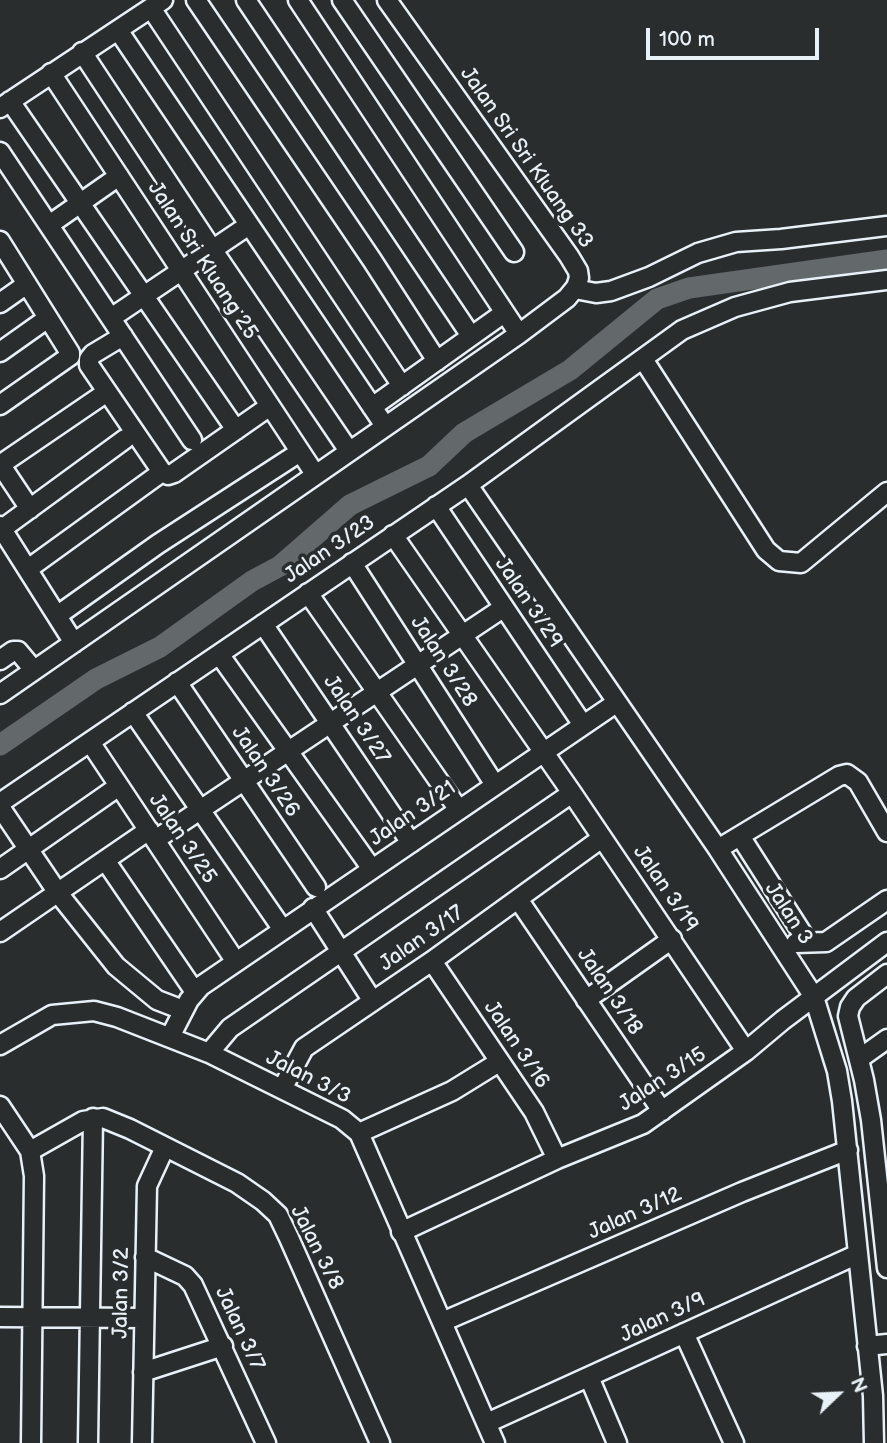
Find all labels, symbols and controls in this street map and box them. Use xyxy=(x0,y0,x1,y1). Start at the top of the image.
scale bar xyxy=(649,14,822,58)
text: 100 m xyxy=(659,27,715,52)
street label: Jalan Sri Sri Kluang 33 xyxy=(454,63,598,253)
street label: Jalan Sri Kluang 25 xyxy=(142,177,262,345)
street label: Jalan 3/23 xyxy=(280,511,380,589)
street label: Jalan 3/29 xyxy=(489,553,567,653)
street label: Jalan 3/28 xyxy=(404,612,482,712)
street label: Jalan 3/27 xyxy=(317,671,395,769)
street label: Jalan 3/26 xyxy=(225,722,305,822)
street label: Jalan 3/21 xyxy=(365,776,461,852)
street label: Jalan 3/25 xyxy=(143,789,221,889)
street label: Jalan 3/19 xyxy=(627,841,703,937)
street label: Jalan 3 xyxy=(759,878,817,950)
street label: Jalan 3/17 xyxy=(375,901,469,977)
street label: Jalan 3/18 xyxy=(571,944,647,1040)
street label: Jalan 3/16 xyxy=(478,997,554,1093)
street label: Jalan 3/15 xyxy=(615,1042,711,1118)
street label: Jalan 3/3 xyxy=(261,1046,355,1110)
street label: Jalan 3/12 xyxy=(585,1182,685,1246)
street label: Jalan 3/8 xyxy=(284,1202,348,1294)
street label: Jalan 3/2 xyxy=(109,1247,135,1339)
street label: Jalan 3/7 xyxy=(209,1283,269,1375)
street label: Jalan 3/9 xyxy=(616,1287,710,1349)
north arrow xyxy=(803,1359,873,1429)
text: N xyxy=(844,1375,871,1397)

